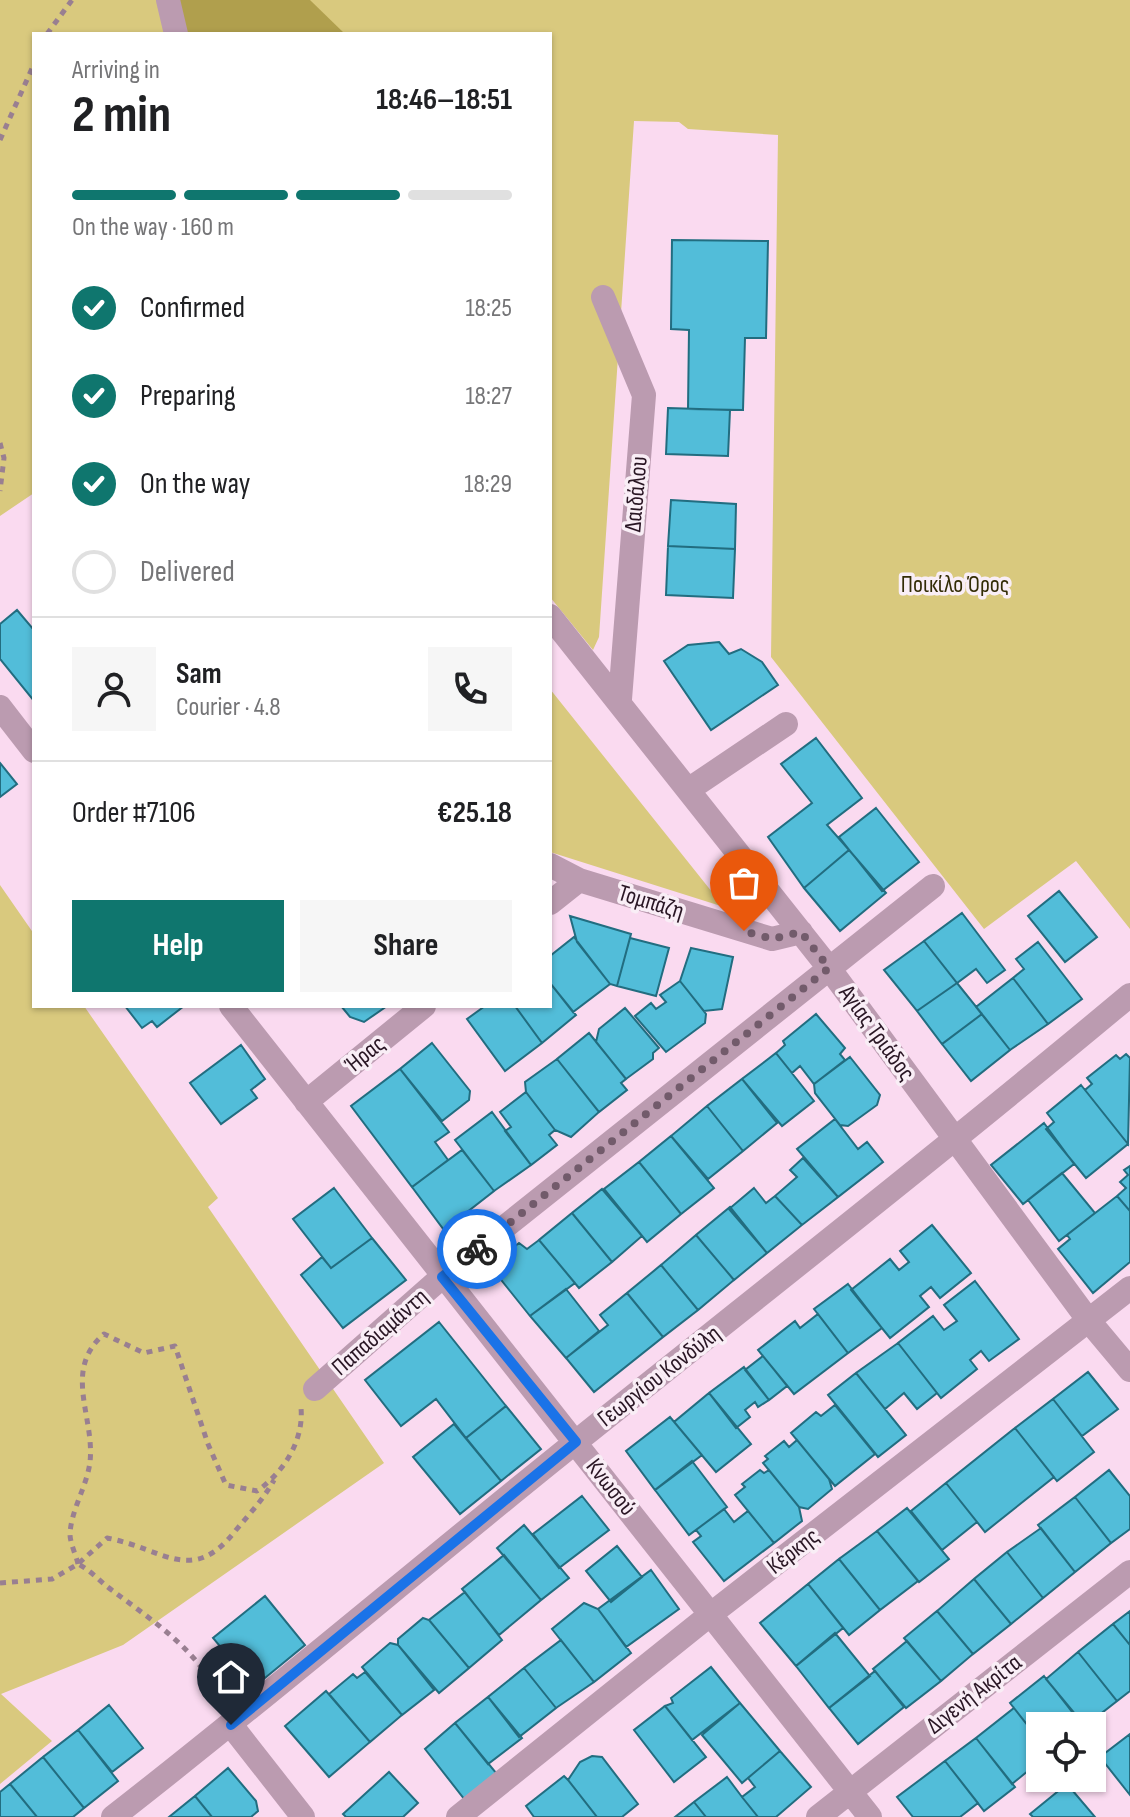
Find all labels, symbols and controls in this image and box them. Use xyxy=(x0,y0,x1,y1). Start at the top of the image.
text: Arriving in xyxy=(72,55,160,86)
text: 18:46–18:51 xyxy=(376,82,512,118)
text: 2 min xyxy=(72,84,171,147)
text: On the way · 160 m xyxy=(72,212,234,243)
icon: check xyxy=(72,286,116,330)
text: Confirmed xyxy=(140,290,245,326)
text: 18:25 xyxy=(465,293,512,324)
icon: check xyxy=(72,374,116,418)
text: Preparing xyxy=(140,378,236,414)
text: 18:27 xyxy=(465,381,512,412)
street label: Δαιδάλου xyxy=(618,455,654,533)
icon: check xyxy=(72,462,116,506)
text: On the way xyxy=(140,466,250,502)
text: 18:29 xyxy=(464,469,512,500)
text: Delivered xyxy=(140,554,235,590)
park label: Ποικίλο Όρος xyxy=(901,570,1009,599)
button: person xyxy=(72,647,156,731)
button: phone xyxy=(428,647,512,731)
text: Sam xyxy=(176,656,222,692)
text: Courier · 4.8 xyxy=(176,692,281,723)
text: Order #7106 xyxy=(72,795,196,831)
text: €25.18 xyxy=(437,795,512,831)
pin xyxy=(710,849,778,931)
icon: bag xyxy=(722,861,766,905)
street label: Τομπάζη xyxy=(615,878,687,926)
button: Help xyxy=(72,900,284,992)
button: Share xyxy=(300,900,512,992)
street label: Αγίας Τριάδος xyxy=(832,979,921,1086)
street label: Ήρας xyxy=(338,1029,391,1080)
courier xyxy=(437,1209,517,1289)
icon: bike xyxy=(455,1227,499,1271)
street label: Παπαδιαμάντη xyxy=(326,1282,434,1382)
street label: Γεωργίου Κονδύλη xyxy=(592,1319,726,1433)
street label: Κνωσού xyxy=(580,1453,642,1521)
street label: Κέρκης xyxy=(761,1522,825,1580)
pin xyxy=(197,1643,265,1725)
street label: Διγενή Ακρίτα xyxy=(921,1648,1027,1740)
icon: home xyxy=(209,1655,253,1699)
map controls xyxy=(1026,1712,1106,1792)
button: locate xyxy=(1026,1712,1106,1792)

